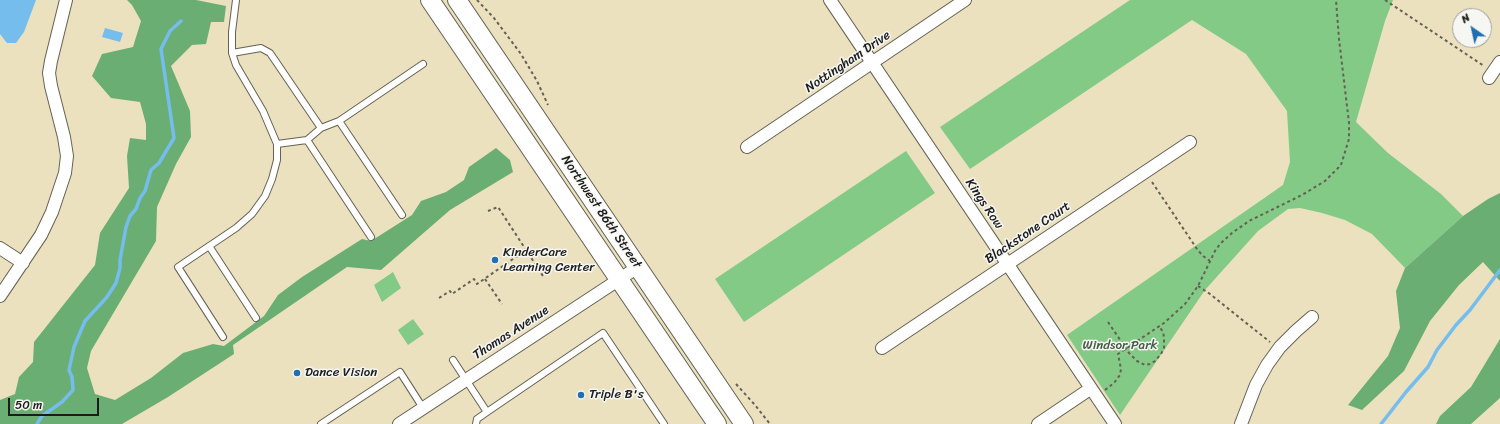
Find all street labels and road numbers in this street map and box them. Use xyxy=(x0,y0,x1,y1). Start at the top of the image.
street label: Nottingham Drive xyxy=(802,28,894,96)
street label: Northwest 86th Street xyxy=(557,153,645,271)
street label: Kings Row xyxy=(962,176,1006,232)
street label: Blackstone Court xyxy=(982,199,1074,267)
street label: Thomas Avenue xyxy=(470,303,552,363)

